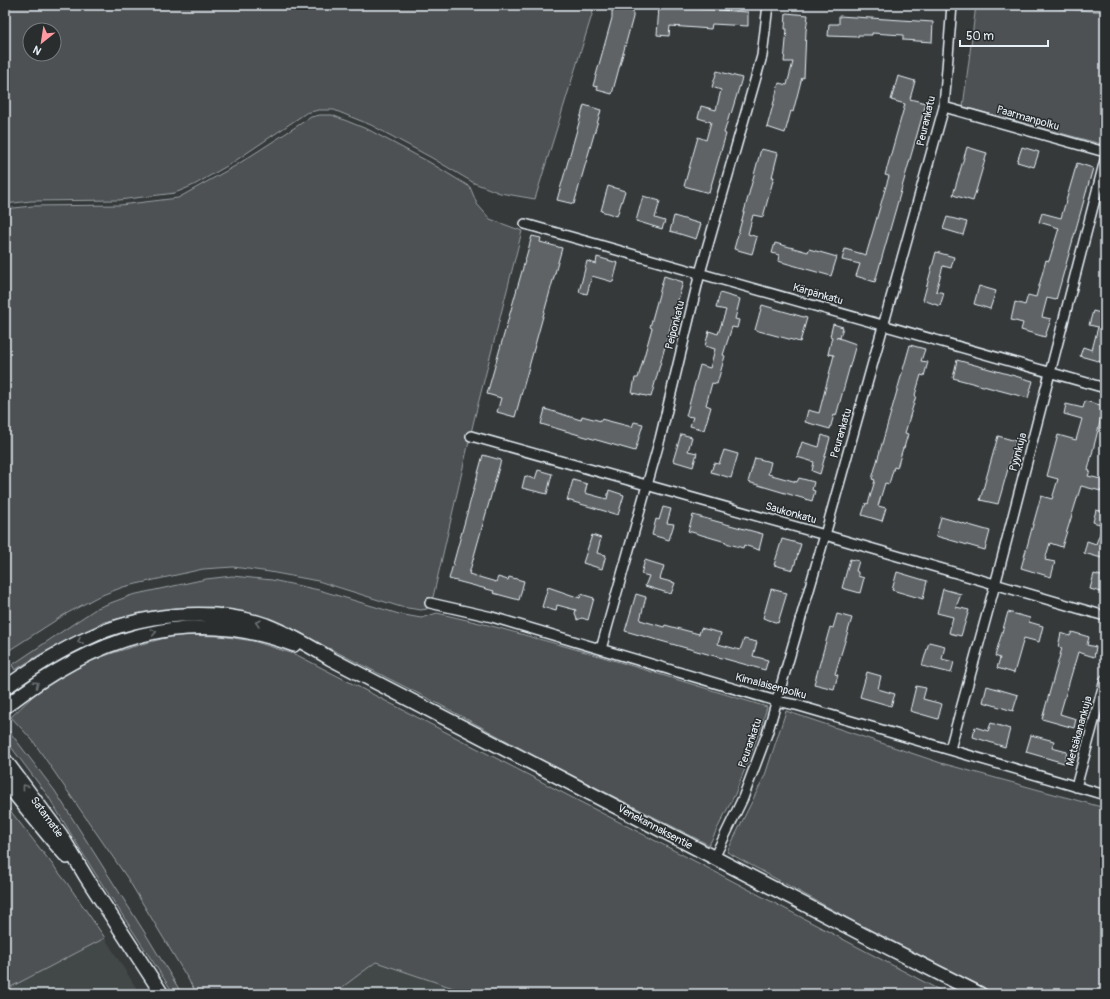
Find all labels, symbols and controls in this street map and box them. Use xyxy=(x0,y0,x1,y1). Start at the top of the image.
north arrow xyxy=(22,22,62,62)
scale bar xyxy=(960,22,1048,48)
text: 50 m xyxy=(966,29,994,44)
text: N xyxy=(30,42,44,58)
street label: Peurankatu xyxy=(914,95,938,147)
street label: Paarmanpolku xyxy=(995,103,1061,133)
street label: Kärpänkatu xyxy=(791,281,845,307)
street label: Peiponkatu xyxy=(663,299,687,351)
street label: Peurankatu xyxy=(828,407,854,459)
street label: Pyynkuja xyxy=(1007,431,1029,473)
street label: Saukonkatu xyxy=(764,499,818,527)
one-way arrow xyxy=(255,619,262,628)
one-way arrow xyxy=(151,629,157,637)
one-way arrow xyxy=(77,636,85,644)
street label: Kimalaisenpolku xyxy=(734,670,808,702)
one-way arrow xyxy=(32,682,39,689)
street label: Metsäkanankuja xyxy=(1063,694,1095,768)
street label: Peurankatu xyxy=(736,717,764,769)
one-way arrow xyxy=(23,784,30,791)
street label: Satamatie xyxy=(28,794,66,840)
street label: Venekannaksentie xyxy=(615,802,695,852)

